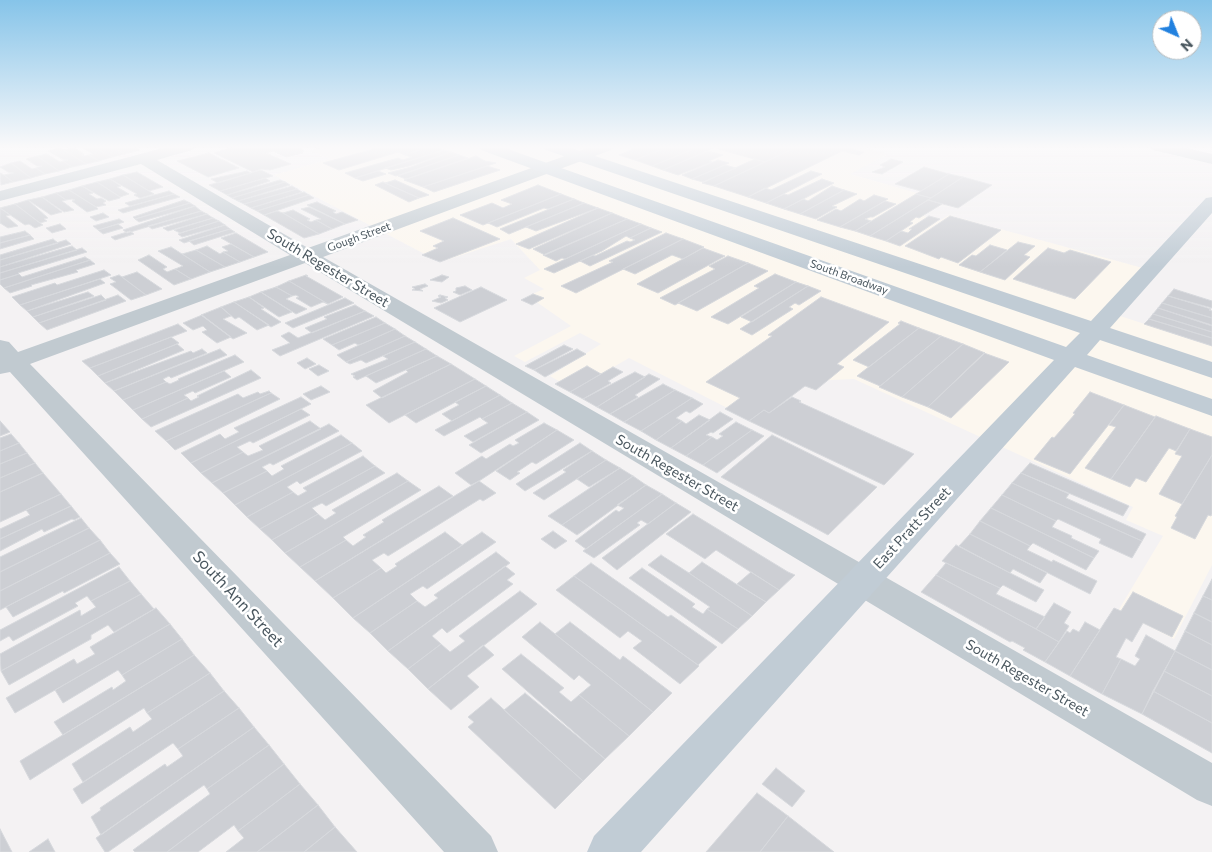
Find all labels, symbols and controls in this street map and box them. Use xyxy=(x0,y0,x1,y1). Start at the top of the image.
north arrow xyxy=(1152,10,1202,60)
text: N xyxy=(1177,36,1197,55)
street label: Gough Street xyxy=(326,219,392,255)
street label: South Regester Street xyxy=(264,225,392,311)
street label: South Broadway xyxy=(808,257,890,297)
street label: South Regester Street xyxy=(613,431,741,515)
street label: East Pratt Street xyxy=(870,484,954,572)
street label: South Ann Street xyxy=(189,547,287,651)
street label: South Regester Street xyxy=(963,636,1091,720)

